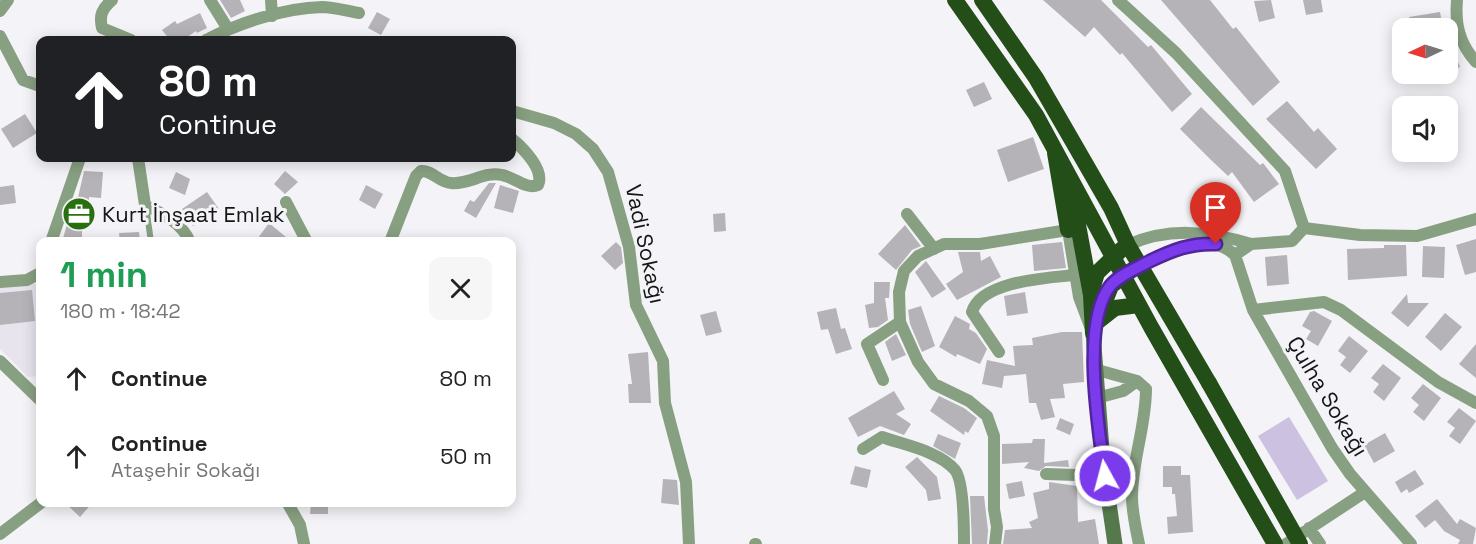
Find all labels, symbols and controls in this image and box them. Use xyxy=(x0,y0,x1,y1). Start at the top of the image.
north arrow xyxy=(1392,18,1458,84)
map controls xyxy=(1392,18,1458,162)
text: 80 m xyxy=(159,55,258,108)
icon: ahead xyxy=(60,60,138,138)
button: sound xyxy=(1392,96,1458,162)
text: Continue xyxy=(159,107,277,142)
street label: Vadi Sokağı xyxy=(620,182,672,306)
pin xyxy=(1190,182,1241,244)
icon: arrive xyxy=(1199,191,1232,224)
office icon: Kurt İnşaat Emlak xyxy=(61,196,97,232)
place label: Kurt İnşaat Emlak xyxy=(102,200,285,228)
text: 1 min xyxy=(60,252,148,298)
button: close xyxy=(429,257,492,320)
text: 180 m · 18:42 xyxy=(60,298,180,324)
street label: Çulha Sokağı xyxy=(1281,331,1375,461)
icon: ahead xyxy=(60,362,93,395)
text: Continue xyxy=(111,364,207,392)
text: 80 m xyxy=(440,364,492,392)
text: Continue xyxy=(111,429,207,457)
icon: ahead xyxy=(60,440,93,473)
text: 50 m xyxy=(440,442,492,470)
position arrow xyxy=(1073,444,1137,508)
text: Ataşehir Sokağı xyxy=(111,457,260,483)

